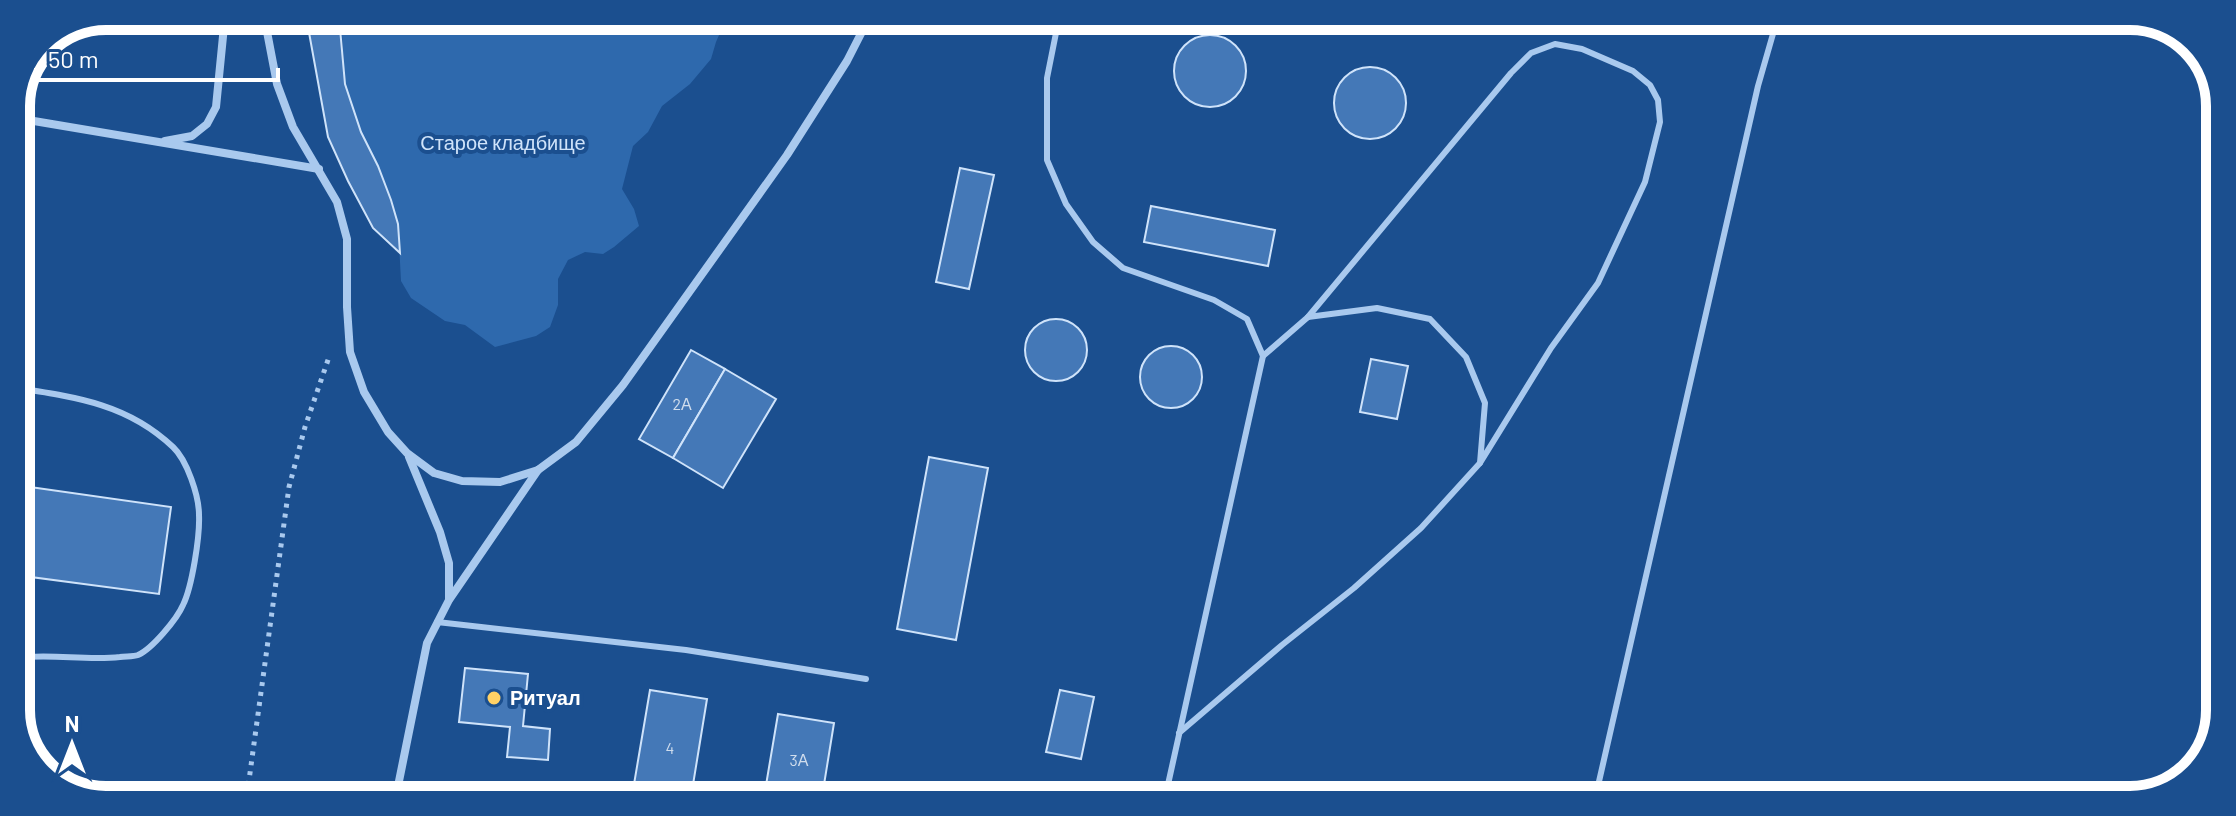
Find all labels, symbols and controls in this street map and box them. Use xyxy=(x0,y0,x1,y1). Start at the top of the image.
scale bar xyxy=(36,32,278,82)
text: 50 m xyxy=(48,44,99,73)
park label: Старое кладбище xyxy=(420,130,586,154)
house number: 2А xyxy=(672,394,692,413)
place label: Ритуал xyxy=(510,685,581,709)
marker: Ритуал xyxy=(485,689,503,707)
north arrow xyxy=(32,704,112,784)
text: N xyxy=(65,710,79,736)
house number: 4 xyxy=(666,738,674,757)
house number: 3А xyxy=(790,750,809,769)

